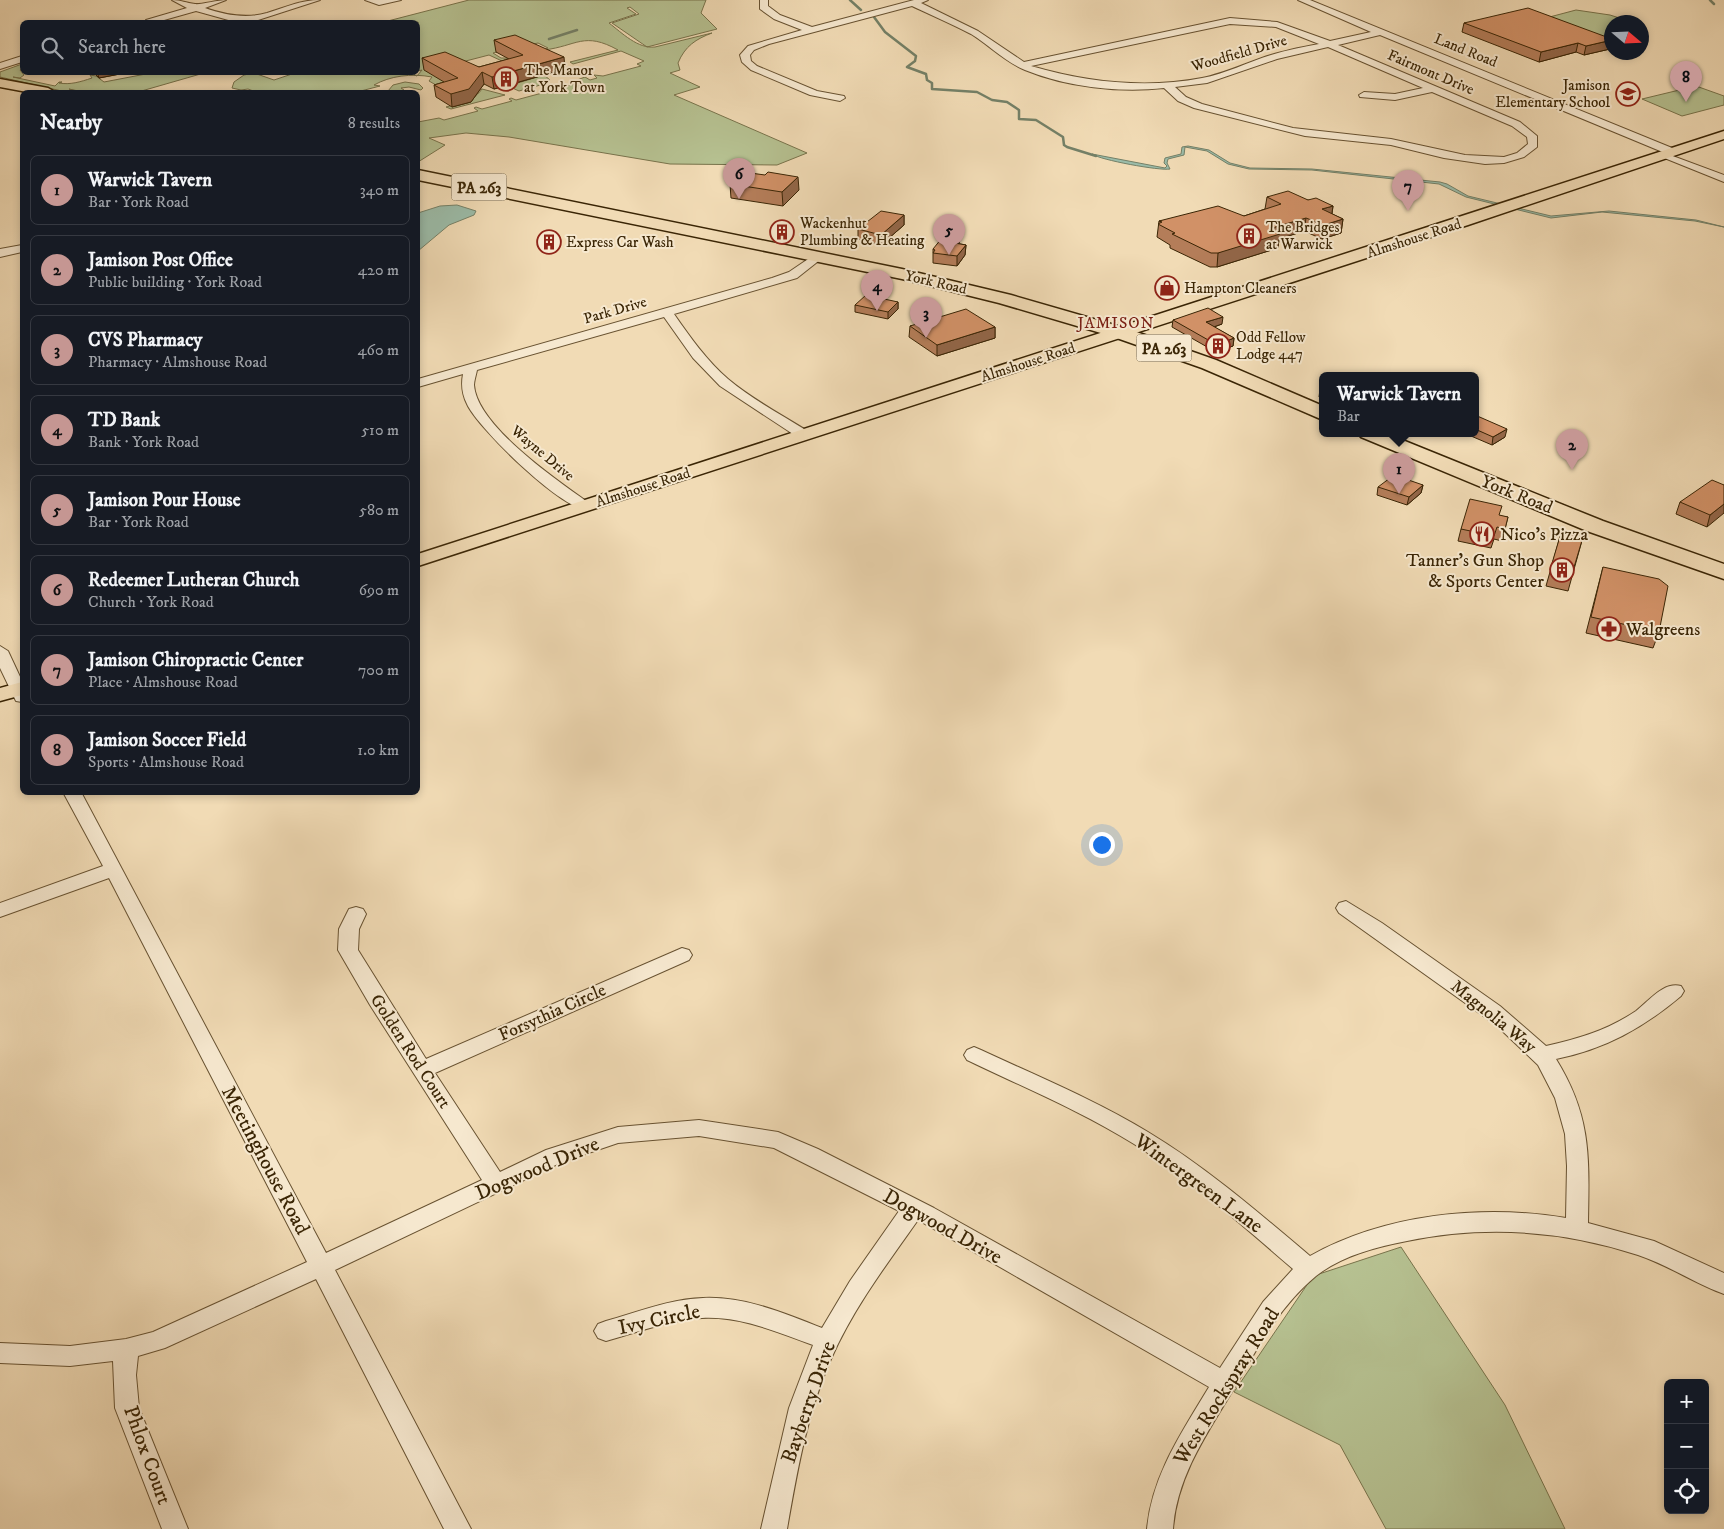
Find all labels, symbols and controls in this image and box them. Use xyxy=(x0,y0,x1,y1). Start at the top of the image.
north arrow xyxy=(1604,15,1649,60)
search box xyxy=(20,20,420,75)
street label: Land Road xyxy=(1431,29,1501,72)
street label: Woodfield Drive xyxy=(1188,31,1289,76)
icon: search xyxy=(38,34,66,62)
text: Search here xyxy=(78,36,166,59)
street label: Fairmont Drive xyxy=(1385,46,1477,99)
place label: The Manor at York Town xyxy=(524,61,605,97)
pin: 8 xyxy=(1670,61,1702,102)
building icon: The Manor at York Town xyxy=(493,66,519,92)
place label: Jamison Elementary School xyxy=(1495,76,1610,112)
school or university icon: Jamison Elementary School xyxy=(1615,81,1641,107)
text: Nearby xyxy=(40,110,102,136)
text: 8 results xyxy=(348,113,400,133)
pin: 6 xyxy=(723,158,755,199)
text: Warwick Tavern xyxy=(88,169,212,192)
pin: 7 xyxy=(1392,170,1424,211)
road number: PA 263 xyxy=(452,173,506,200)
text: 1 xyxy=(54,180,60,200)
text: 340 m xyxy=(360,180,399,200)
text: Bar · York Road xyxy=(88,192,189,212)
place label: Wackenhut Plumbing & Heating xyxy=(799,214,925,250)
pin: 5 xyxy=(933,214,965,255)
street label: Almshouse Road xyxy=(1365,214,1464,263)
place label: The Bridges at Warwick xyxy=(1266,218,1339,254)
building icon: Wackenhut Plumbing & Heating xyxy=(769,219,795,245)
building icon: The Bridges at Warwick xyxy=(1236,223,1262,249)
building icon: Express Car Wash xyxy=(536,229,562,255)
place label: Express Car Wash xyxy=(566,233,674,252)
text: Jamison Post Office xyxy=(88,249,233,272)
text: 2 xyxy=(53,260,61,280)
text: 420 m xyxy=(358,260,399,280)
street label: York Road xyxy=(903,266,969,299)
pin: 4 xyxy=(861,270,893,311)
text: Public building · York Road xyxy=(88,272,262,292)
shop icon: Hampton Cleaners xyxy=(1154,275,1180,301)
place label: Hampton Cleaners xyxy=(1184,279,1297,298)
street label: Park Drive xyxy=(581,292,649,329)
pin: 3 xyxy=(910,297,942,338)
district label: JAMISON xyxy=(1075,313,1155,333)
place label: Odd Fellow Lodge 447 xyxy=(1236,328,1306,364)
text: CVS Pharmacy xyxy=(88,329,202,352)
building icon: Odd Fellow Lodge 447 xyxy=(1205,333,1231,359)
road number: PA 263 xyxy=(1136,334,1192,362)
street label: Almshouse Road xyxy=(979,338,1078,387)
text: 3 xyxy=(54,340,60,360)
text: 460 m xyxy=(357,340,399,360)
text: Pharmacy · Almshouse Road xyxy=(88,352,267,372)
popup xyxy=(1319,372,1479,437)
text: Warwick Tavern xyxy=(1337,383,1461,406)
text: Bar xyxy=(1337,406,1360,426)
text: TD Bank xyxy=(88,409,160,432)
text: 4 xyxy=(52,420,62,440)
text: 510 m xyxy=(361,420,399,440)
street label: Wayne Drive xyxy=(506,421,578,485)
pin: 2 xyxy=(1556,429,1588,470)
text: Bank · York Road xyxy=(88,432,199,452)
pin: 1 xyxy=(1383,453,1415,494)
street label: Almshouse Road xyxy=(594,463,693,512)
street label: York Road xyxy=(1477,471,1556,519)
text: Jamison Pour House xyxy=(88,489,241,512)
text: 5 xyxy=(53,500,61,520)
text: 580 m xyxy=(359,500,399,520)
text: Bar · York Road xyxy=(88,512,189,532)
restaurant icon: Nico's Pizza xyxy=(1469,521,1495,547)
place label: Nico's Pizza xyxy=(1500,524,1588,546)
place label: Tanner's Gun Shop & Sports Center xyxy=(1406,550,1544,593)
building icon: Tanner's Gun Shop & Sports Center xyxy=(1549,557,1575,583)
text: Redeemer Lutheran Church xyxy=(88,569,300,592)
text: 6 xyxy=(53,580,61,600)
text: 690 m xyxy=(359,580,399,600)
text: Church · York Road xyxy=(88,592,214,612)
pharmacy icon: Walgreens xyxy=(1596,616,1622,642)
place label: Walgreens xyxy=(1625,619,1700,641)
text: Jamison Chiropractic Center xyxy=(88,649,303,672)
text: 7 xyxy=(53,660,61,680)
text: 700 m xyxy=(358,660,399,680)
text: Place · Almshouse Road xyxy=(88,672,238,692)
text: Jamison Soccer Field xyxy=(88,729,246,752)
text: 8 xyxy=(53,740,61,760)
text: 1.0 km xyxy=(357,740,399,760)
text: Sports · Almshouse Road xyxy=(88,752,244,772)
your location xyxy=(1089,832,1115,858)
street label: Magnolia Way xyxy=(1446,976,1541,1058)
street label: Forsythia Circle xyxy=(495,979,610,1046)
street label: Golden Rod Court xyxy=(365,990,455,1113)
street label: Meetinghouse Road xyxy=(215,1082,315,1240)
street label: Wintergreen Lane xyxy=(1128,1128,1268,1240)
street label: Dogwood Drive xyxy=(472,1131,604,1207)
street label: Dogwood Drive xyxy=(878,1183,1007,1270)
street label: Ivy Circle xyxy=(616,1299,703,1341)
street label: West Rockspray Road xyxy=(1167,1303,1286,1471)
street label: Bayberry Drive xyxy=(776,1338,842,1467)
map controls xyxy=(1664,1379,1709,1514)
button: + xyxy=(1664,1379,1709,1424)
street label: Phlox Court xyxy=(117,1402,177,1509)
button: − xyxy=(1664,1424,1709,1469)
button: locate xyxy=(1664,1469,1709,1514)

